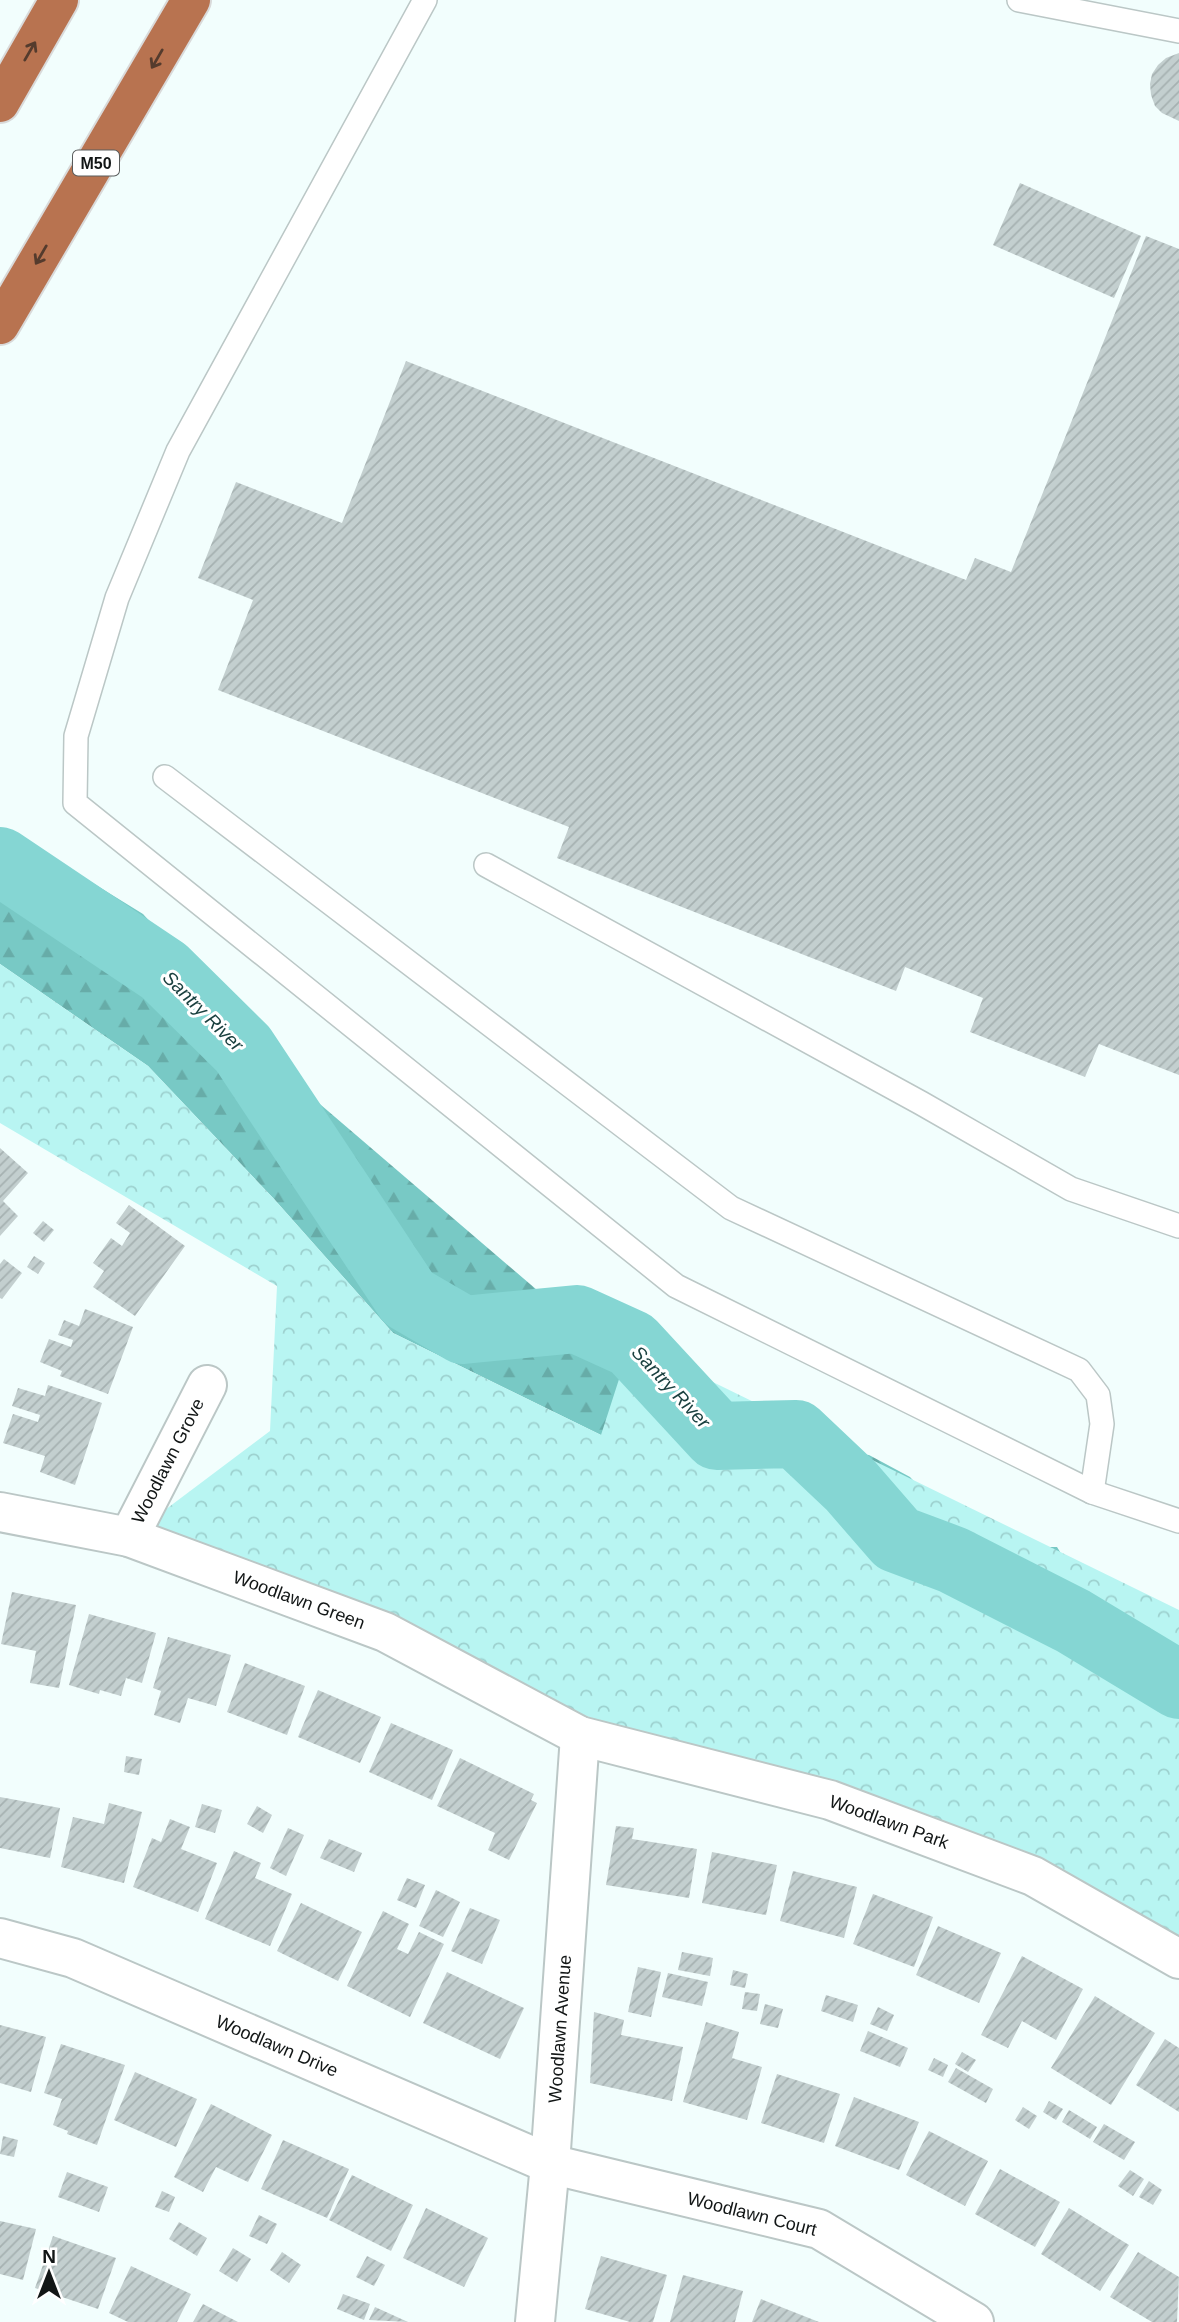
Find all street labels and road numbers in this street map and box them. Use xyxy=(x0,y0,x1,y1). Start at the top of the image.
road number: M50 xyxy=(73,150,119,176)
street label: Woodlawn Grove xyxy=(128,1395,208,1527)
street label: Woodlawn Green xyxy=(230,1567,368,1633)
street label: Woodlawn Park xyxy=(827,1791,952,1853)
street label: Woodlawn Avenue xyxy=(545,1954,575,2104)
street label: Woodlawn Drive xyxy=(213,2011,341,2081)
street label: Woodlawn Court xyxy=(685,2188,819,2240)

